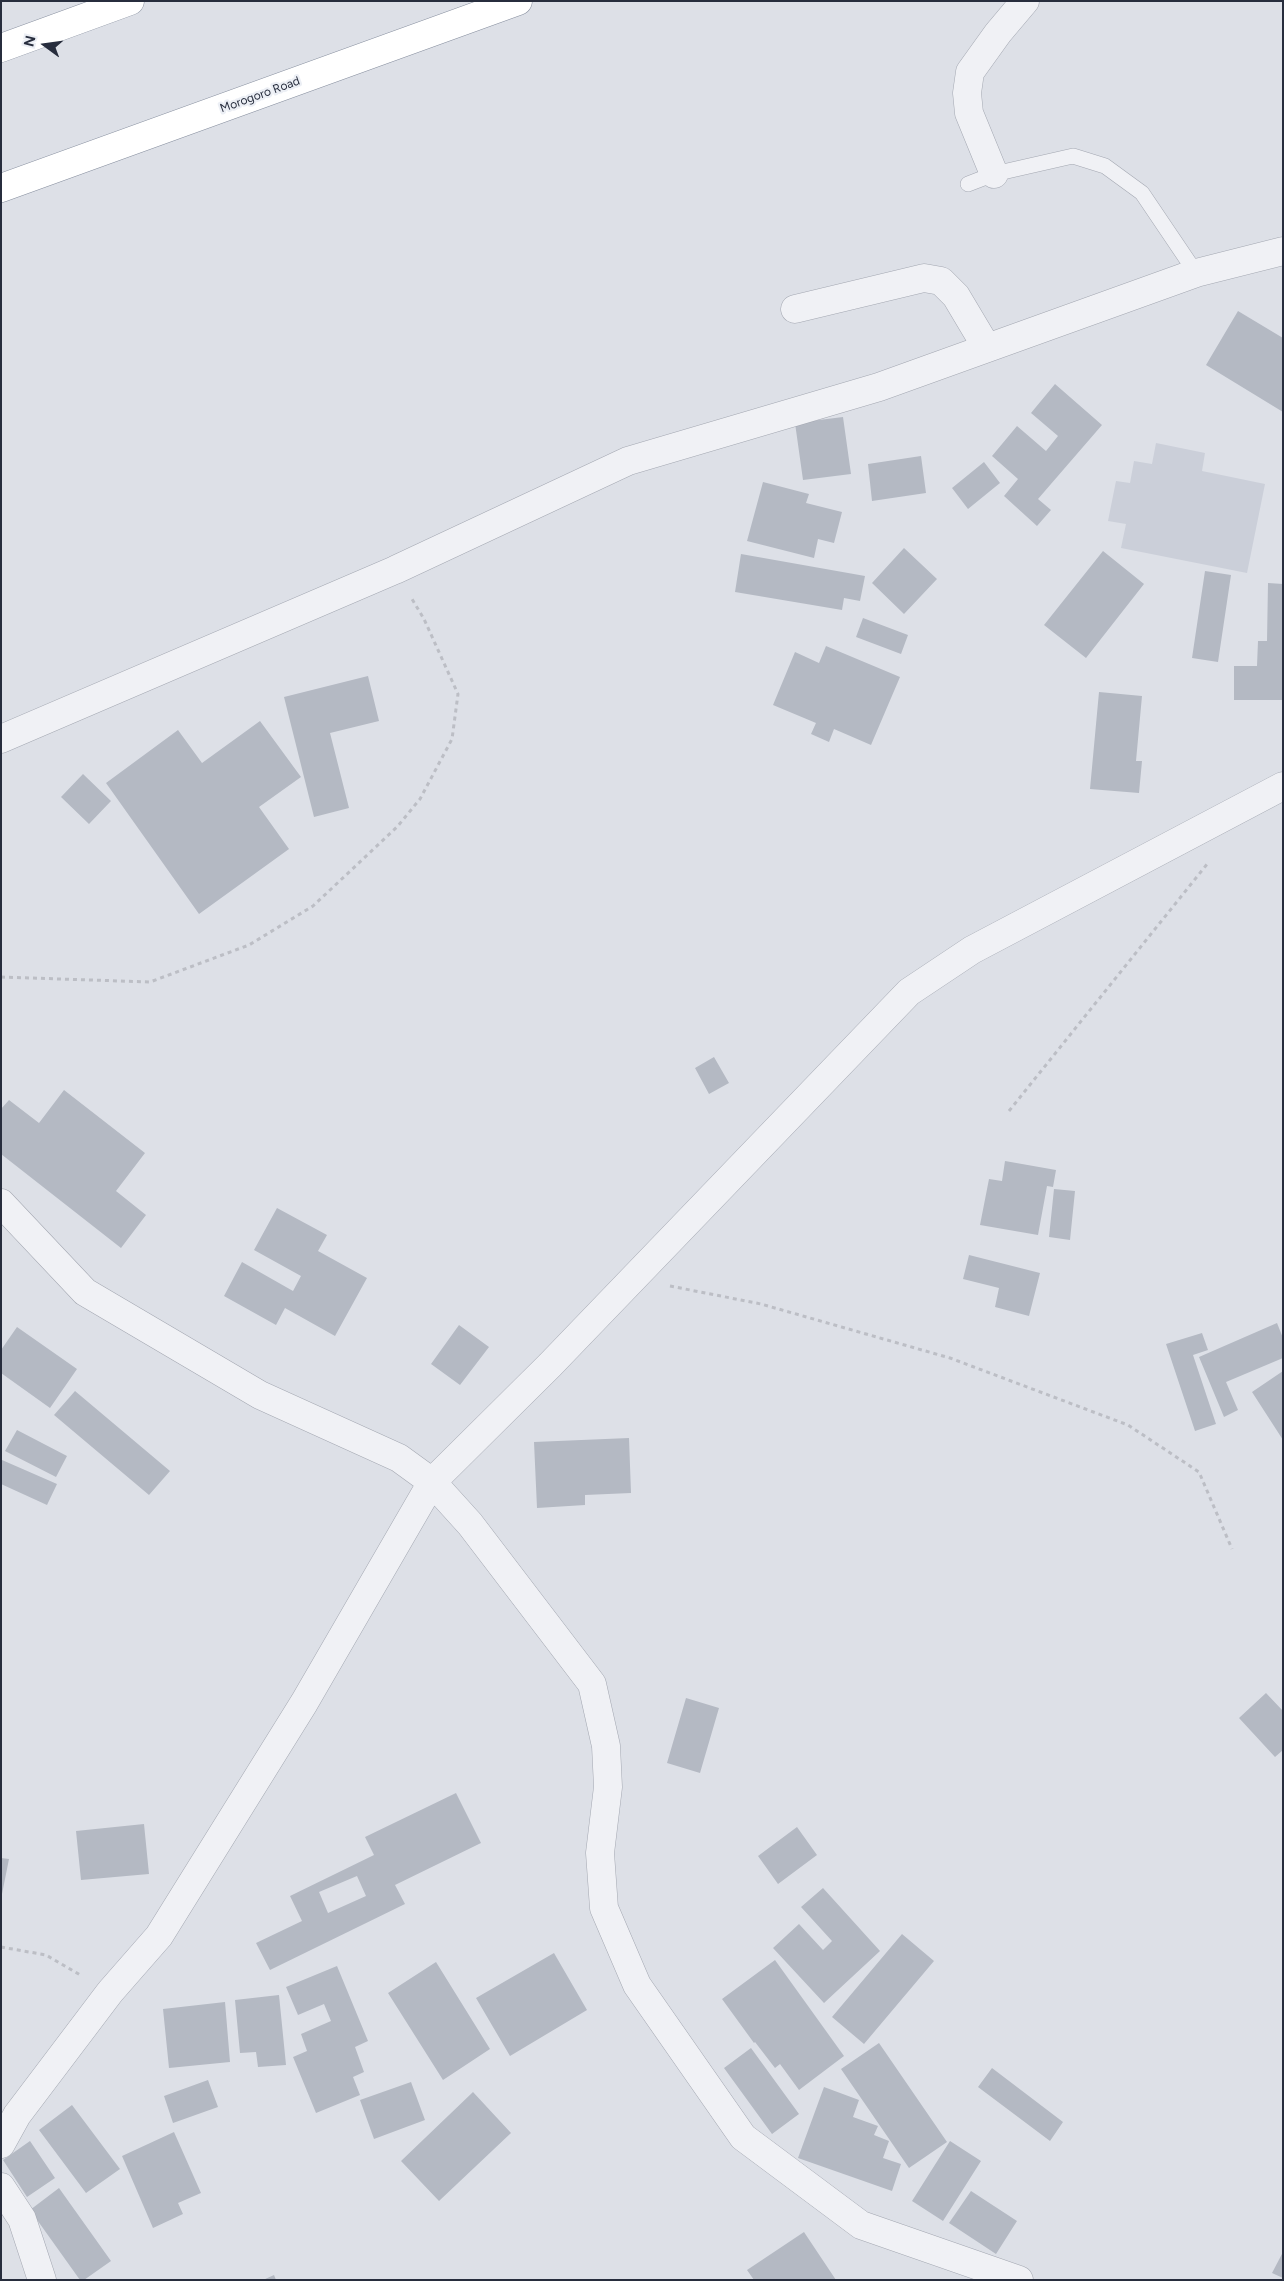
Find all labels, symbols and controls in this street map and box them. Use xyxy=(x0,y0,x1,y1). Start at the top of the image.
north arrow xyxy=(20,20,70,70)
text: N xyxy=(20,34,40,49)
street label: Morogoro Road xyxy=(218,74,302,116)

